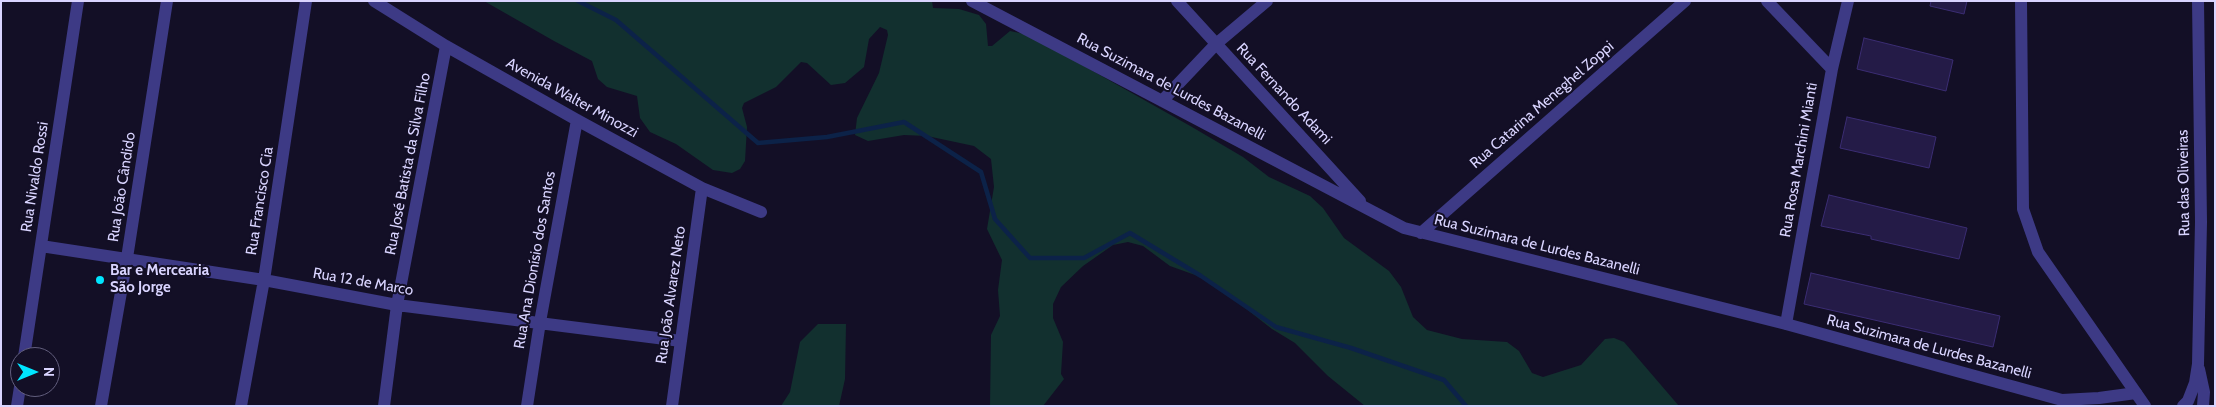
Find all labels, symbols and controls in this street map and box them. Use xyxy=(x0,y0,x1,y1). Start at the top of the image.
street label: Rua Suzimara de Lurdes Bazanelli xyxy=(1074,29,1268,145)
street label: Rua Catarina Meneghel Zoppi xyxy=(1466,38,1618,172)
street label: Rua Fernando Adami xyxy=(1232,40,1336,148)
street label: Avenida Walter Minozzi xyxy=(503,54,641,142)
street label: Rua José Batista da Silva Filho xyxy=(381,71,435,257)
street label: Rua Rosa Marchini Mianti xyxy=(1777,81,1821,239)
street label: Rua Nivaldo Rossi xyxy=(17,121,53,233)
street label: Rua das Oliveiras xyxy=(2174,129,2194,237)
street label: Rua João Cândido xyxy=(104,131,140,243)
street label: Rua Francisco Cia xyxy=(243,146,277,256)
street label: Rua Ana Dionísio dos Santos xyxy=(510,170,560,350)
street label: Rua Suzimara de Lurdes Bazanelli xyxy=(1432,211,1642,279)
street label: Rua João Alvarez Neto xyxy=(652,225,690,365)
place label: Bar e Mercearia São Jorge xyxy=(110,262,209,297)
street label: Rua 12 de Marco xyxy=(311,264,415,300)
marker: Bar e Mercearia São Jorge xyxy=(94,274,106,286)
street label: Rua Suzimara de Lurdes Bazanelli xyxy=(1825,311,2033,383)
north arrow xyxy=(10,347,60,397)
text: N xyxy=(40,367,58,377)

